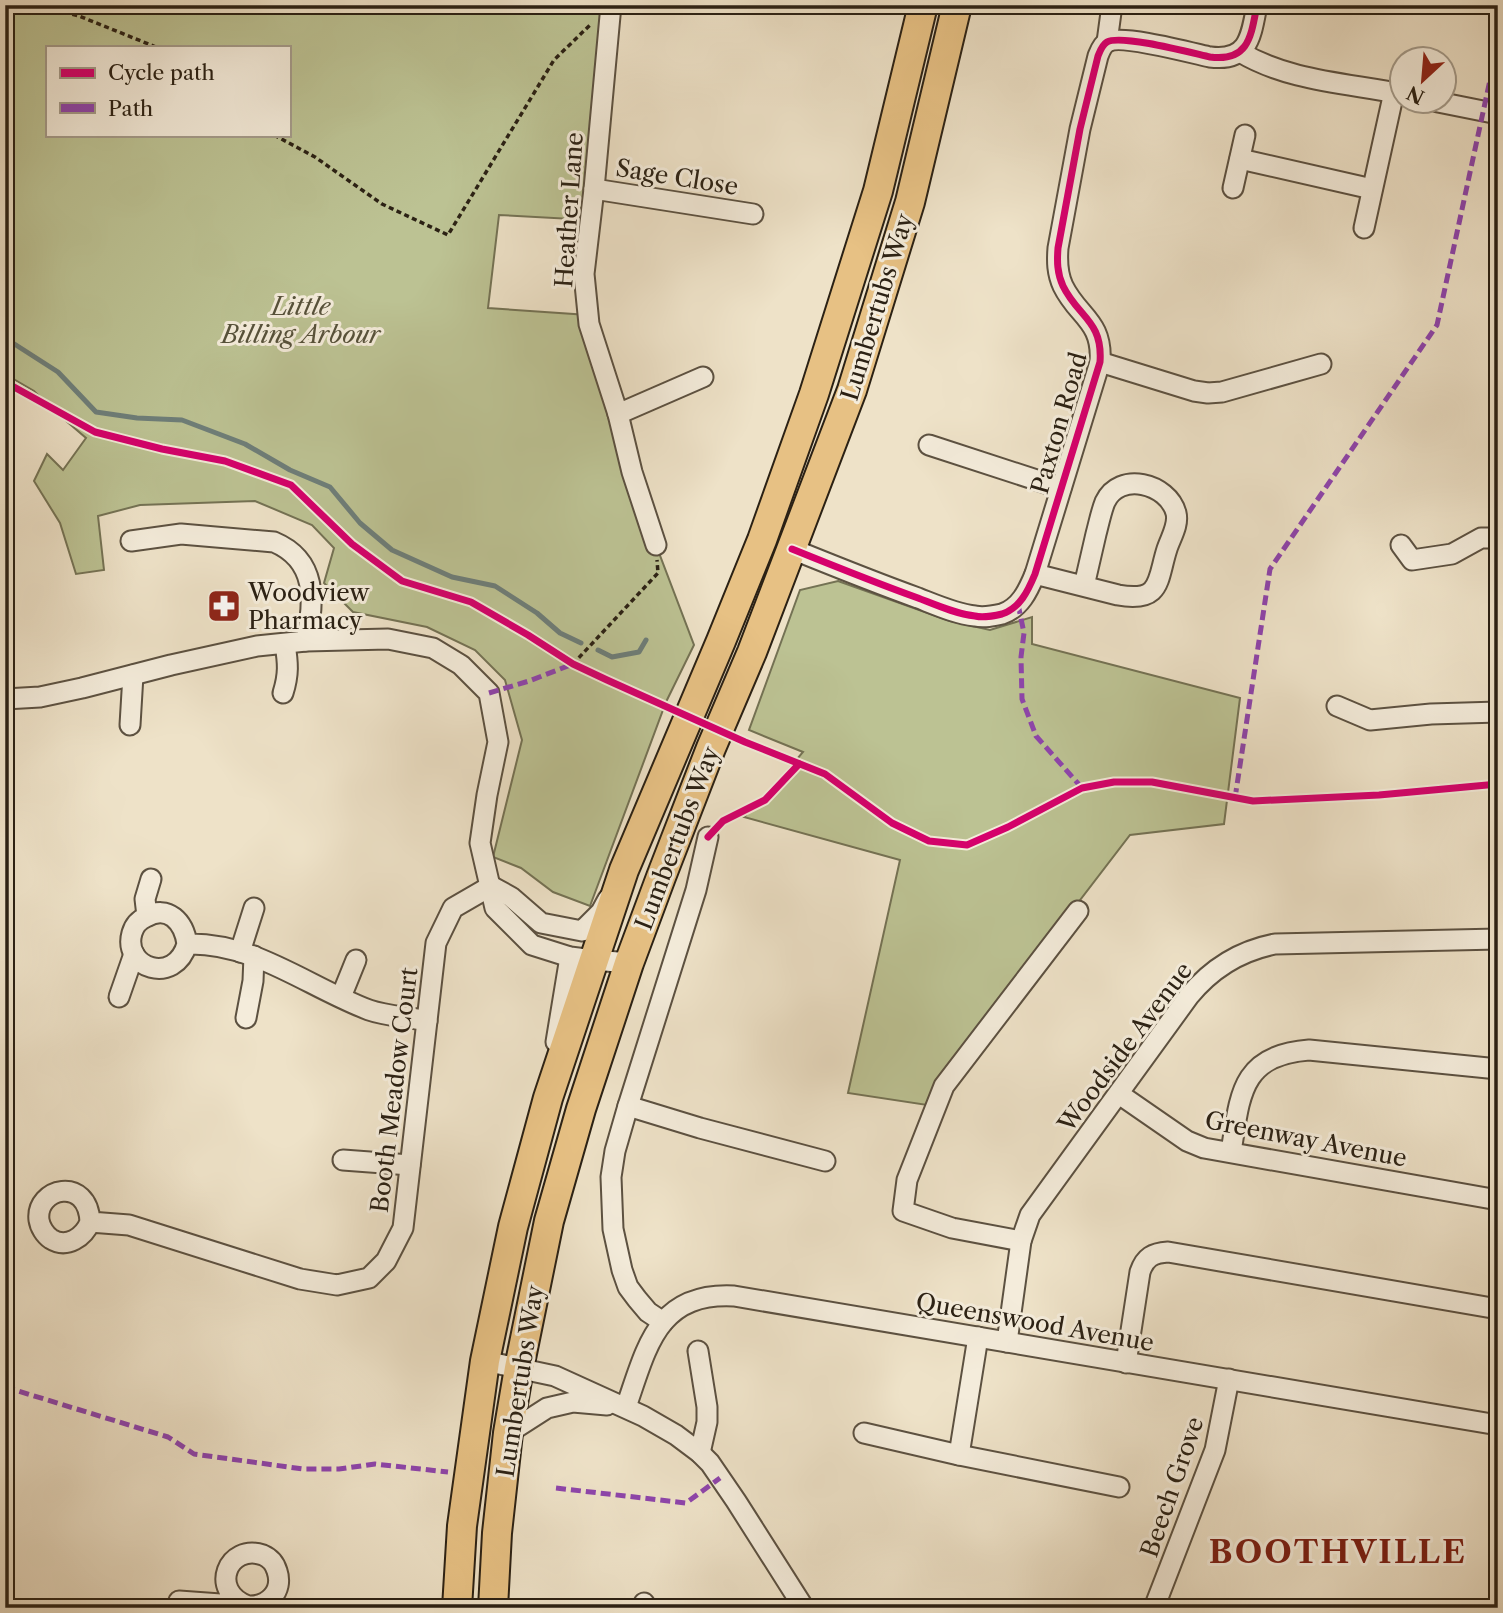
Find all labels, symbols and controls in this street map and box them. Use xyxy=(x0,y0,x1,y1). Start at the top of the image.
legend xyxy=(46,46,290,136)
north arrow xyxy=(1388,46,1458,116)
text: Cycle path xyxy=(108,60,215,85)
text: N xyxy=(1403,81,1428,109)
text: Path xyxy=(108,96,153,121)
street label: Heather Lane xyxy=(549,131,589,289)
street label: Sage Close xyxy=(614,153,740,201)
street label: Lumbertubs Way xyxy=(835,209,919,404)
park label: Little Billing Arbour xyxy=(220,292,382,349)
street label: Paxton Road xyxy=(1025,348,1093,497)
place label: Woodview Pharmacy xyxy=(247,578,370,635)
pharmacy icon: Woodview Pharmacy xyxy=(205,587,243,625)
street label: Lumbertubs Way xyxy=(629,742,726,934)
street label: Woodside Avenue xyxy=(1051,956,1198,1138)
street label: Booth Meadow Court xyxy=(365,965,423,1214)
street label: Greenway Avenue xyxy=(1203,1105,1409,1173)
street label: Lumbertubs Way xyxy=(490,1282,550,1479)
street label: Queenswood Avenue xyxy=(914,1287,1156,1357)
street label: Beech Grove xyxy=(1134,1413,1210,1561)
district label: BOOTHVILLE xyxy=(1209,1532,1467,1571)

